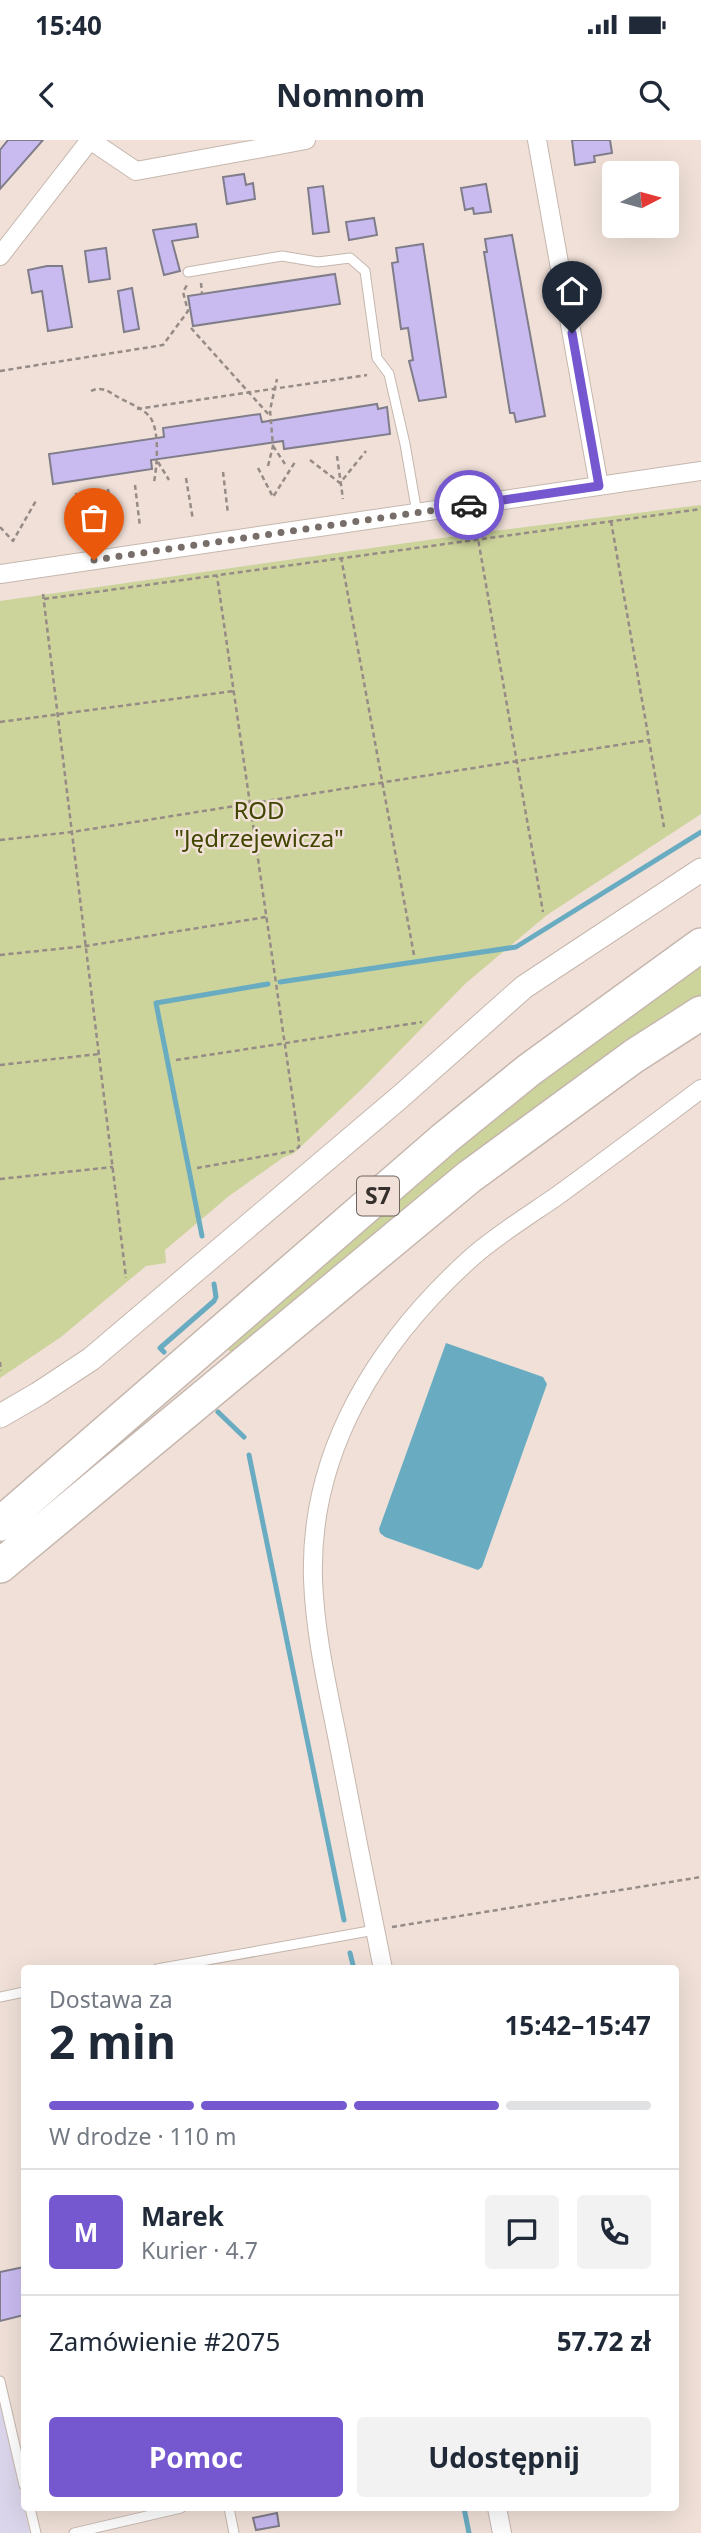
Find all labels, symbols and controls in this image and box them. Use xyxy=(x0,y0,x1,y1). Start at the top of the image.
text: 15:40 xyxy=(35,7,102,43)
text: Nomnom xyxy=(276,73,425,116)
icon: back xyxy=(28,76,66,114)
icon: search xyxy=(635,76,673,114)
north arrow xyxy=(602,161,679,238)
map controls xyxy=(602,161,679,238)
pin xyxy=(542,261,602,333)
icon: home xyxy=(553,272,591,310)
courier xyxy=(434,470,504,540)
icon: car xyxy=(450,486,488,524)
pin xyxy=(64,488,124,560)
icon: bag xyxy=(75,499,113,537)
park label: ROD "Jędrzejewicza" xyxy=(174,793,344,854)
road number: S7 xyxy=(357,1176,399,1216)
text: Dostawa za xyxy=(49,1983,173,2015)
text: 15:42–15:47 xyxy=(504,2007,651,2043)
text: 2 min xyxy=(49,2010,176,2072)
text: W drodze · 110 m xyxy=(49,2120,236,2152)
button: chat xyxy=(485,2195,559,2269)
button: phone xyxy=(577,2195,651,2269)
text: Marek xyxy=(141,2198,224,2234)
text: M xyxy=(74,2214,98,2250)
text: Kurier · 4.7 xyxy=(141,2234,258,2266)
text: Zamówienie #2075 xyxy=(49,2323,280,2359)
text: 57.72 zł xyxy=(557,2323,651,2359)
button: Pomoc xyxy=(49,2417,343,2497)
button: Udostępnij xyxy=(357,2417,651,2497)

